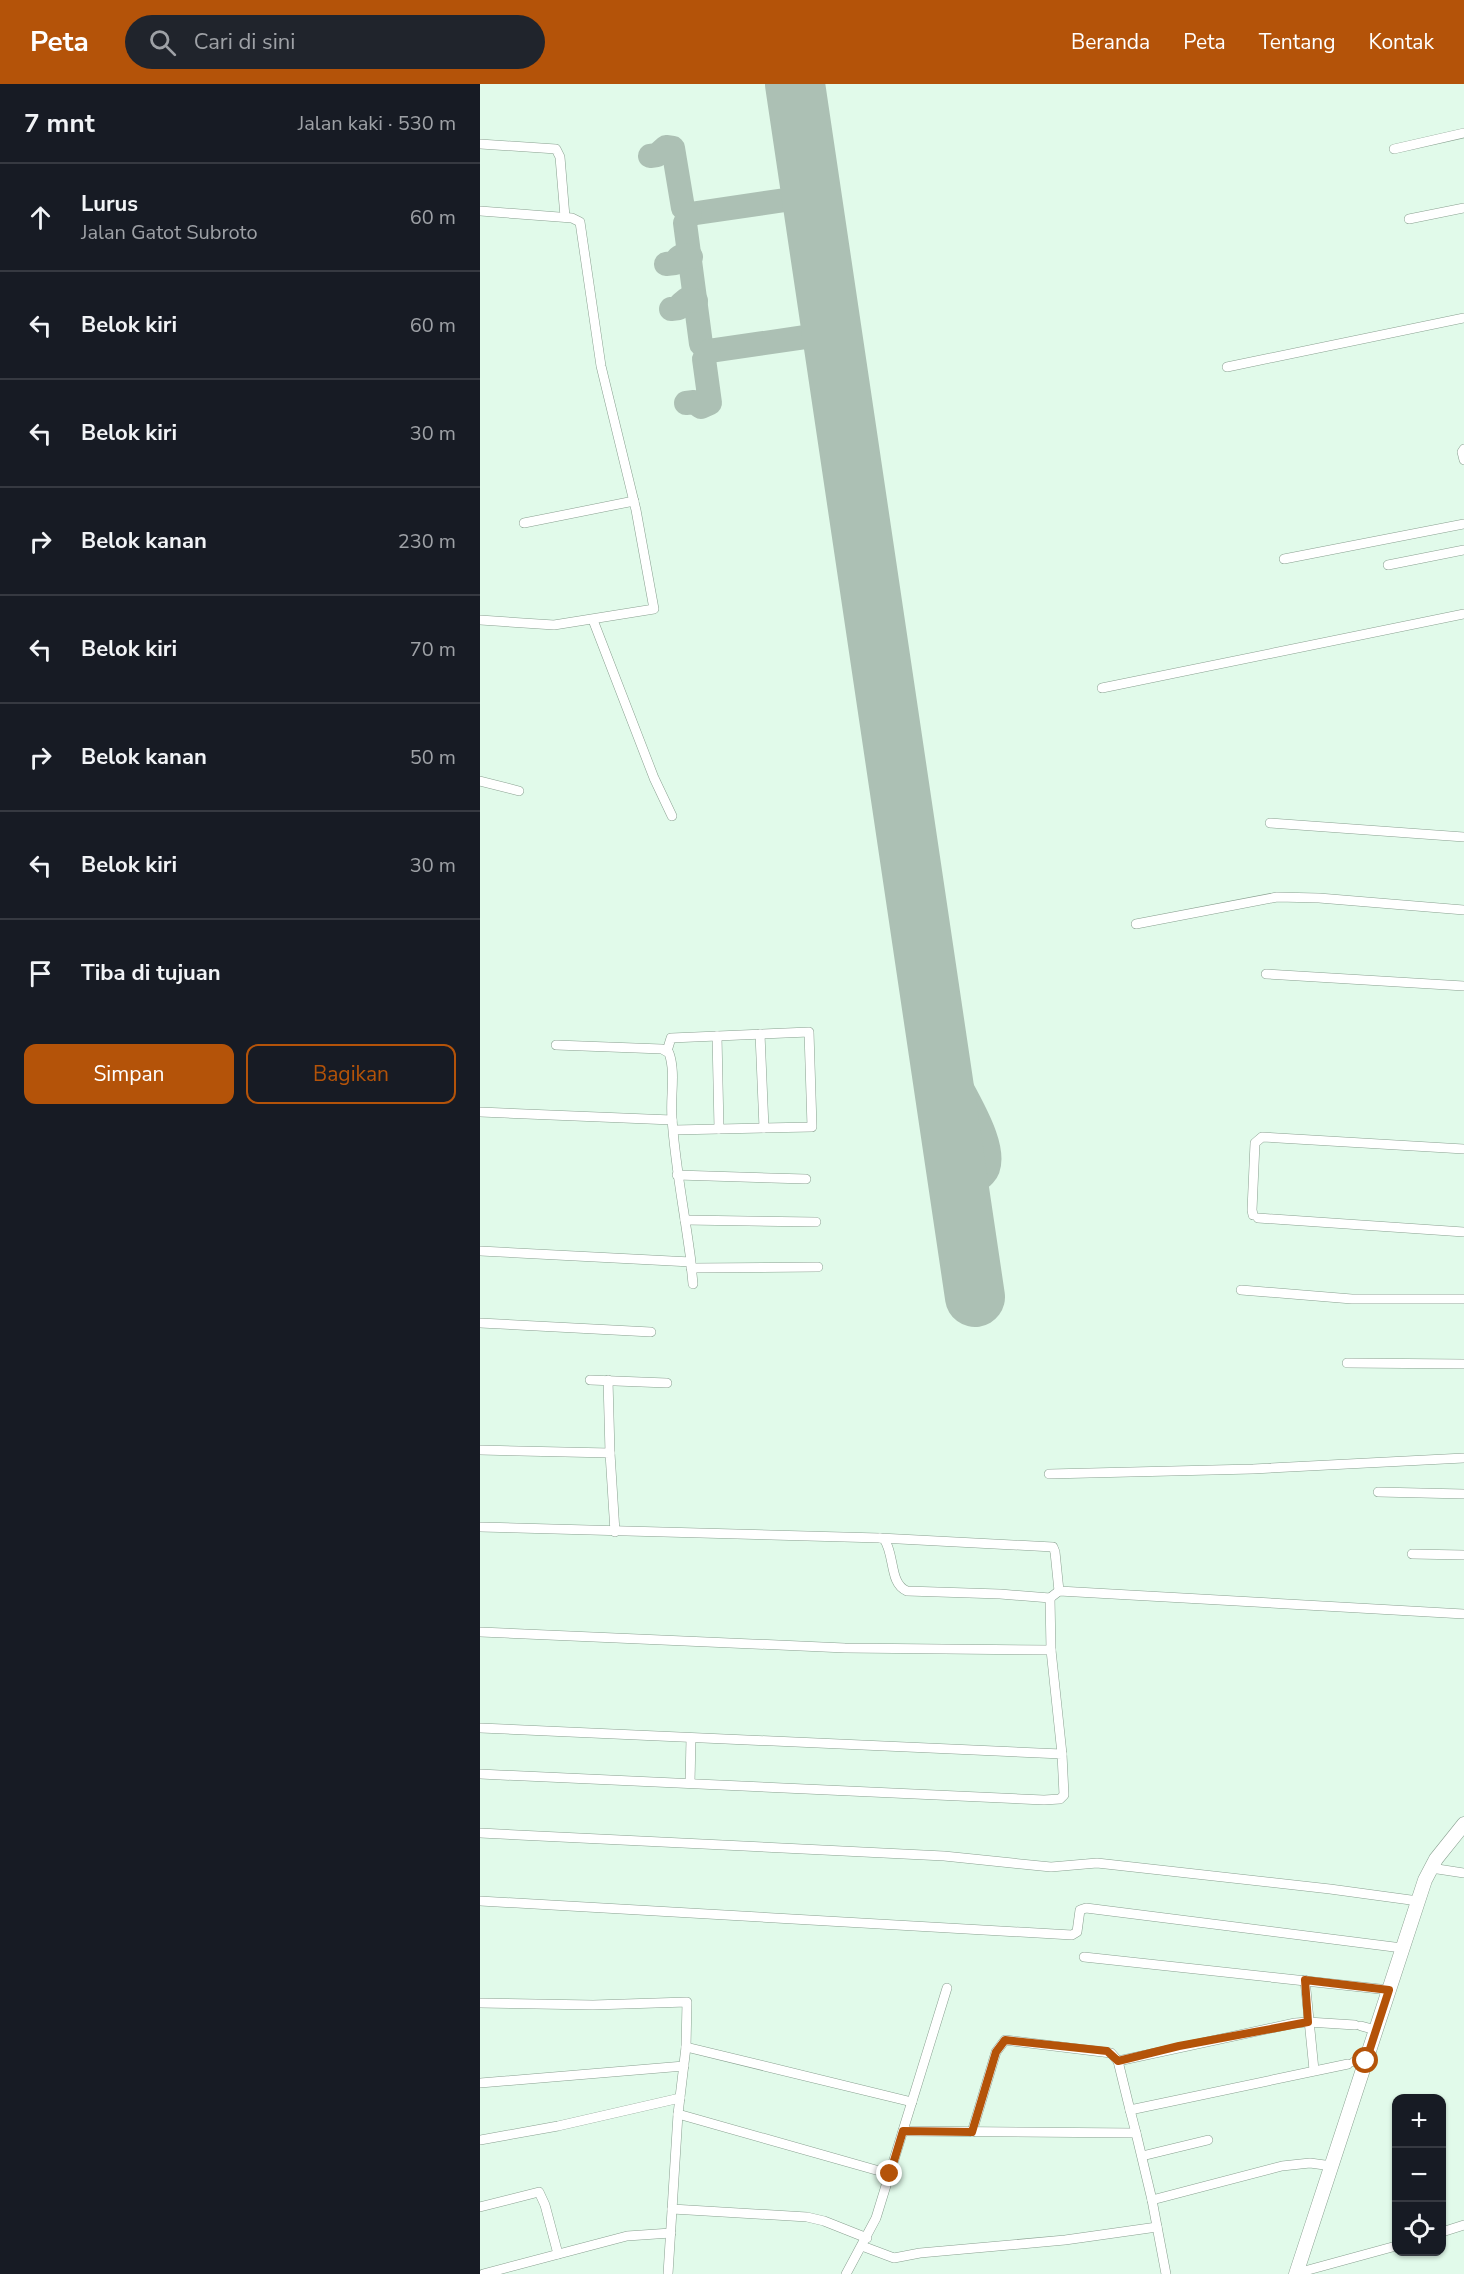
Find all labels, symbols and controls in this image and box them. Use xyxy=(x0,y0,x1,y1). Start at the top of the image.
search box xyxy=(125,15,545,69)
text: Peta xyxy=(30,23,89,61)
icon: search xyxy=(146,26,179,59)
text: Cari di sini xyxy=(194,27,295,57)
text: Beranda xyxy=(1071,28,1150,56)
text: Peta xyxy=(1183,28,1226,56)
text: Tentang xyxy=(1259,28,1336,56)
text: Kontak xyxy=(1369,28,1434,56)
text: 7 mnt xyxy=(24,106,95,141)
text: Jalan kaki · 530 m xyxy=(298,110,456,137)
text: Lurus xyxy=(81,189,138,219)
icon: ahead xyxy=(24,201,57,234)
text: 60 m xyxy=(410,204,456,231)
text: Jalan Gatot Subroto xyxy=(81,219,258,246)
icon: left xyxy=(24,309,57,342)
text: Belok kiri xyxy=(81,310,177,340)
text: 60 m xyxy=(410,312,456,339)
icon: left xyxy=(24,417,57,450)
text: Belok kiri xyxy=(81,418,177,448)
text: 30 m xyxy=(410,420,456,447)
icon: right xyxy=(24,525,57,558)
text: Belok kanan xyxy=(81,526,207,556)
text: 230 m xyxy=(398,528,456,555)
icon: left xyxy=(24,633,57,666)
text: Belok kiri xyxy=(81,634,177,664)
text: 70 m xyxy=(410,636,456,663)
icon: right xyxy=(24,741,57,774)
text: Belok kanan xyxy=(81,742,207,772)
text: 50 m xyxy=(410,744,456,771)
icon: left xyxy=(24,849,57,882)
text: Belok kiri xyxy=(81,850,177,880)
text: 30 m xyxy=(410,852,456,879)
icon: arrive xyxy=(24,957,57,990)
text: Tiba di tujuan xyxy=(81,958,221,988)
button: Simpan xyxy=(24,1044,234,1104)
button: Bagikan xyxy=(246,1044,456,1104)
route start xyxy=(1352,2047,1378,2073)
map controls xyxy=(1392,2094,1446,2256)
button: + xyxy=(1392,2094,1446,2148)
button: − xyxy=(1392,2148,1446,2202)
route end xyxy=(876,2160,902,2186)
button: locate xyxy=(1392,2202,1446,2256)

